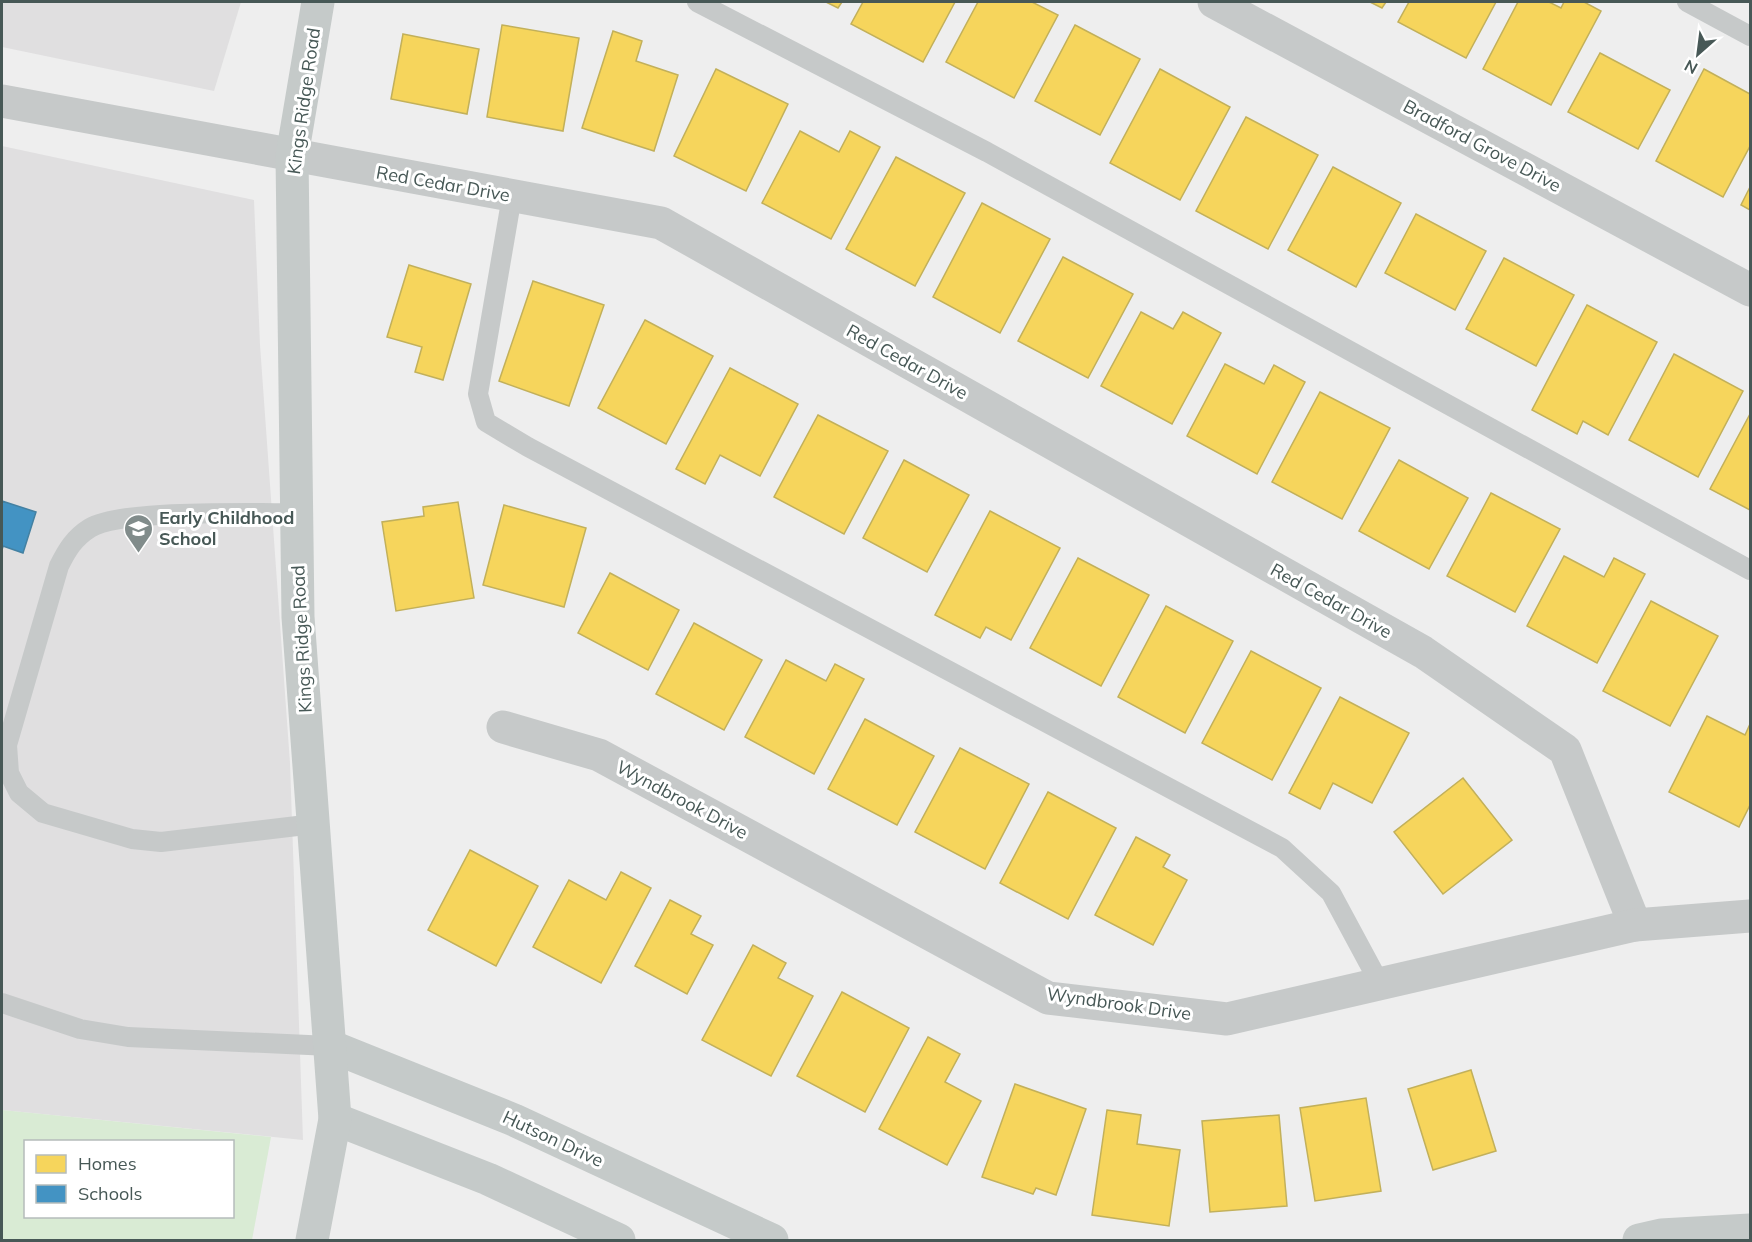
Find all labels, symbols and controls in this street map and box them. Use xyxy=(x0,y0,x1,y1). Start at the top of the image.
north arrow xyxy=(1668,24,1728,84)
street label: Kings Ridge Road xyxy=(282,26,325,176)
text: N xyxy=(1681,56,1701,79)
street label: Bradford Grove Drive xyxy=(1399,94,1565,197)
street label: Red Cedar Drive xyxy=(374,160,512,207)
street label: Red Cedar Drive xyxy=(842,319,972,404)
place label: Early Childhood School xyxy=(159,506,294,550)
school or university icon: Early Childhood School xyxy=(122,512,154,554)
street label: Red Cedar Drive xyxy=(1266,558,1396,643)
street label: Kings Ridge Road xyxy=(286,565,317,713)
street label: Wyndbrook Drive xyxy=(613,755,752,844)
street label: Wyndbrook Drive xyxy=(1045,982,1193,1025)
street label: Hutson Drive xyxy=(499,1105,607,1172)
legend xyxy=(24,1140,234,1218)
text: Homes xyxy=(78,1152,137,1175)
text: Schools xyxy=(78,1182,143,1205)

